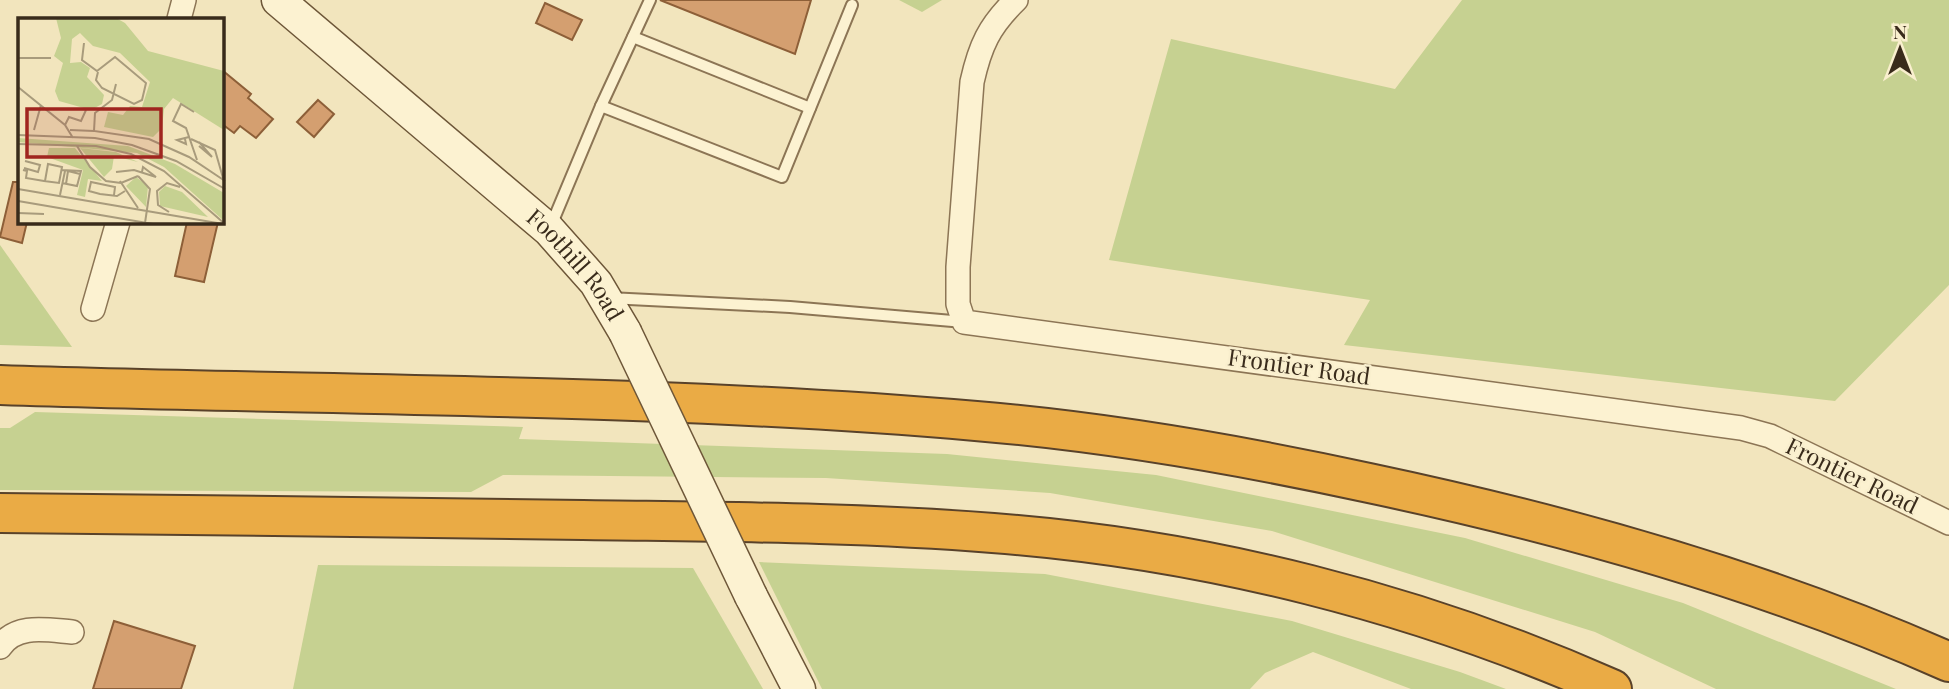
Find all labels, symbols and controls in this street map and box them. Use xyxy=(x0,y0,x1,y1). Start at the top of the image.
north arrow xyxy=(1865,14,1935,84)
inset map xyxy=(18,18,224,224)
text: N xyxy=(1893,18,1907,44)
street label: Foothill Road xyxy=(521,201,632,326)
street label: Frontier Road xyxy=(1226,340,1372,391)
street label: Frontier Road xyxy=(1781,429,1924,520)

